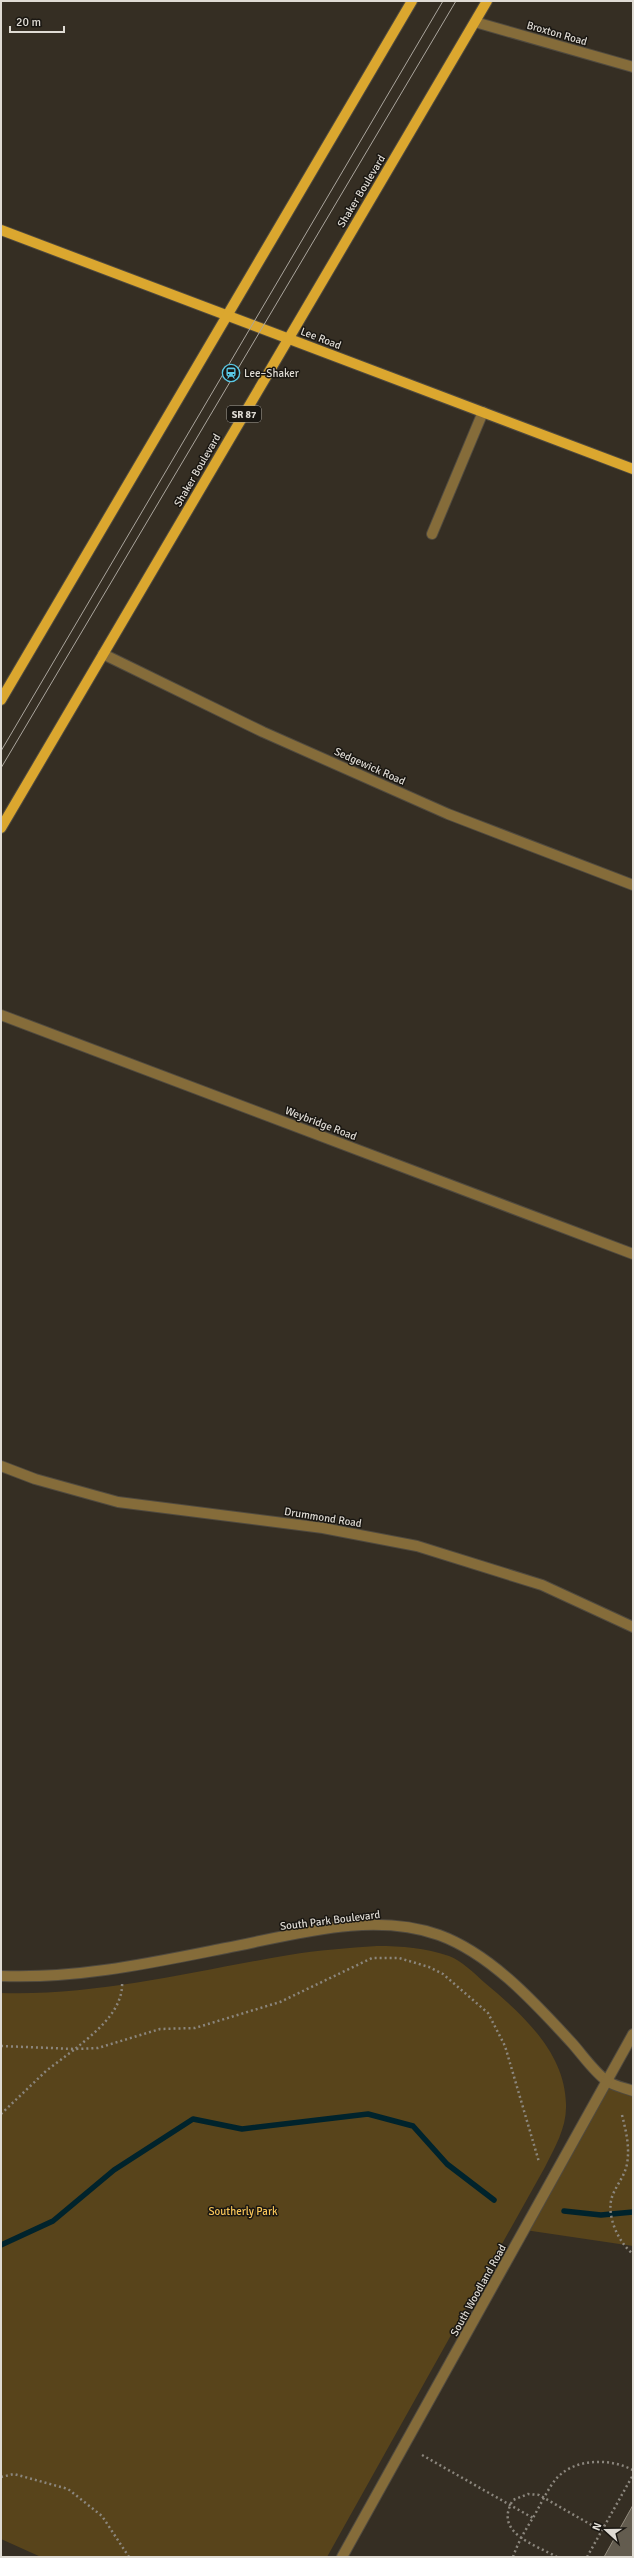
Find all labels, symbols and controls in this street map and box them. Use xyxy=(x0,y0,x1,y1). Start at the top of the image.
scale bar xyxy=(10,8,64,34)
text: 20 m xyxy=(16,15,41,30)
street label: Broxton Road xyxy=(525,19,589,48)
street label: Shaker Boulevard xyxy=(335,153,388,230)
street label: Lee Road xyxy=(299,325,343,352)
station icon: Lee–Shaker xyxy=(221,363,241,383)
place label: Lee–Shaker xyxy=(244,367,299,380)
road number: SR 87 xyxy=(227,406,261,422)
street label: Shaker Boulevard xyxy=(171,431,224,509)
street label: Sedgewick Road xyxy=(332,745,407,788)
street label: Weybridge Road xyxy=(283,1104,359,1143)
street label: Drummond Road xyxy=(283,1505,363,1530)
street label: South Park Boulevard xyxy=(279,1908,381,1933)
park label: Southerly Park xyxy=(208,2205,278,2218)
street label: South Woodland Road xyxy=(448,2242,509,2338)
north arrow xyxy=(586,2510,626,2550)
text: N xyxy=(590,2521,605,2532)

